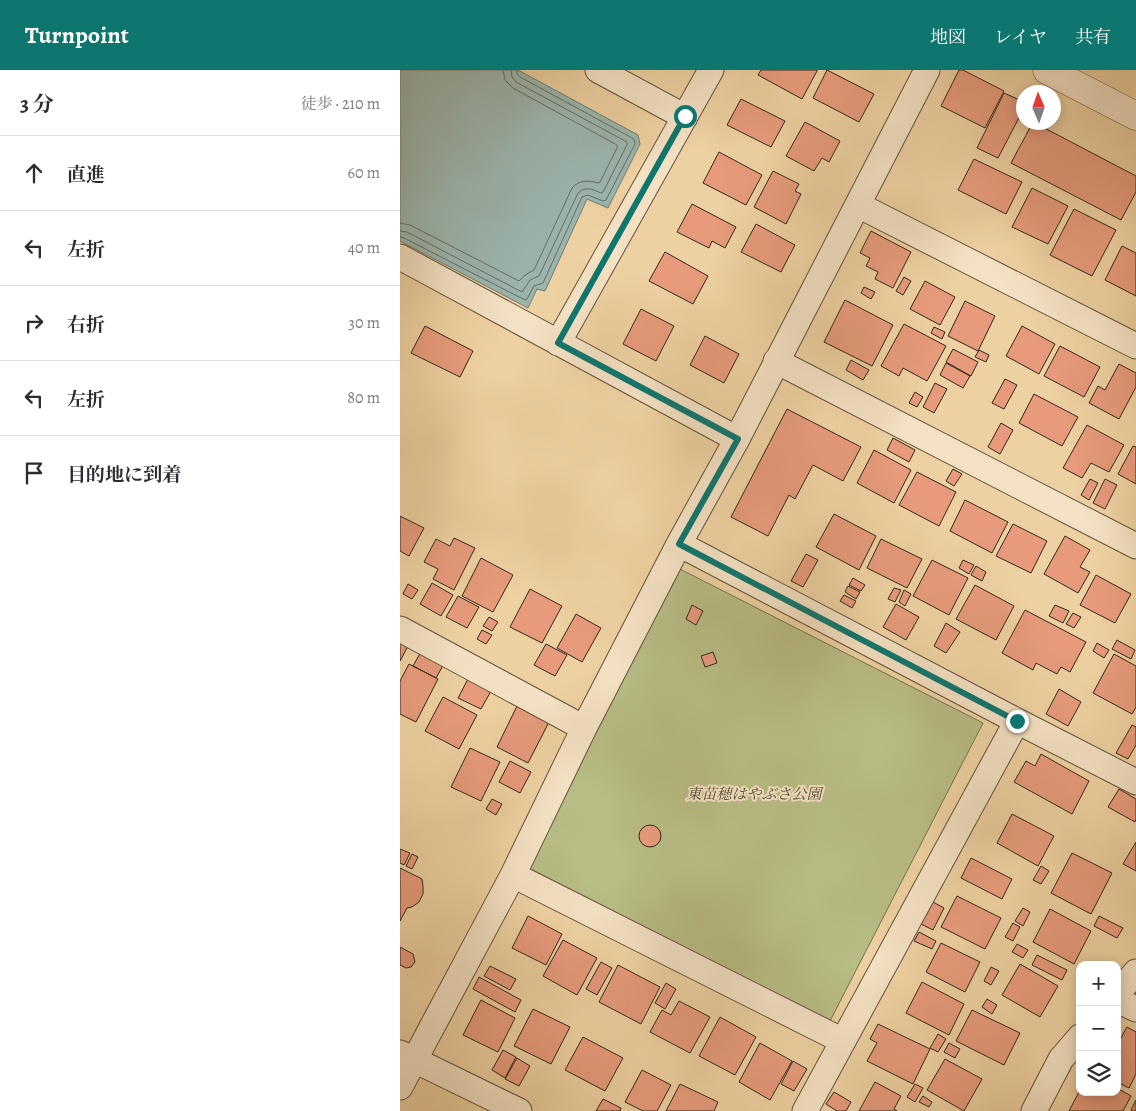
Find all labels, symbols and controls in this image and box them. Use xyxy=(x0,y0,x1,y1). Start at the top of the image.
text: Turnpoint xyxy=(25,19,129,51)
text: 地図 xyxy=(930,25,966,49)
text: レイヤ xyxy=(994,25,1047,49)
text: 共有 xyxy=(1075,25,1111,49)
north arrow xyxy=(1016,85,1061,130)
text: 3 分 xyxy=(20,90,54,118)
text: 徒歩 · 210 m xyxy=(300,93,380,115)
route start xyxy=(674,105,697,128)
icon: ahead xyxy=(20,159,48,187)
text: 直進 xyxy=(67,162,105,188)
text: 60 m xyxy=(348,162,380,184)
icon: left xyxy=(20,234,48,262)
text: 左折 xyxy=(67,237,105,263)
text: 40 m xyxy=(348,237,380,259)
icon: right xyxy=(20,309,48,337)
text: 右折 xyxy=(67,312,105,338)
text: 30 m xyxy=(348,312,380,334)
icon: left xyxy=(20,384,48,412)
text: 左折 xyxy=(67,387,105,413)
text: 80 m xyxy=(347,387,380,409)
icon: arrive xyxy=(20,459,48,487)
text: 目的地に到着 xyxy=(67,462,181,488)
route end xyxy=(1006,710,1029,733)
park label: 東苗穂はやぶさ公園 xyxy=(686,784,824,804)
map controls xyxy=(1076,961,1121,1096)
button: + xyxy=(1076,961,1121,1006)
button: − xyxy=(1076,1006,1121,1051)
button: layers xyxy=(1076,1051,1121,1096)

